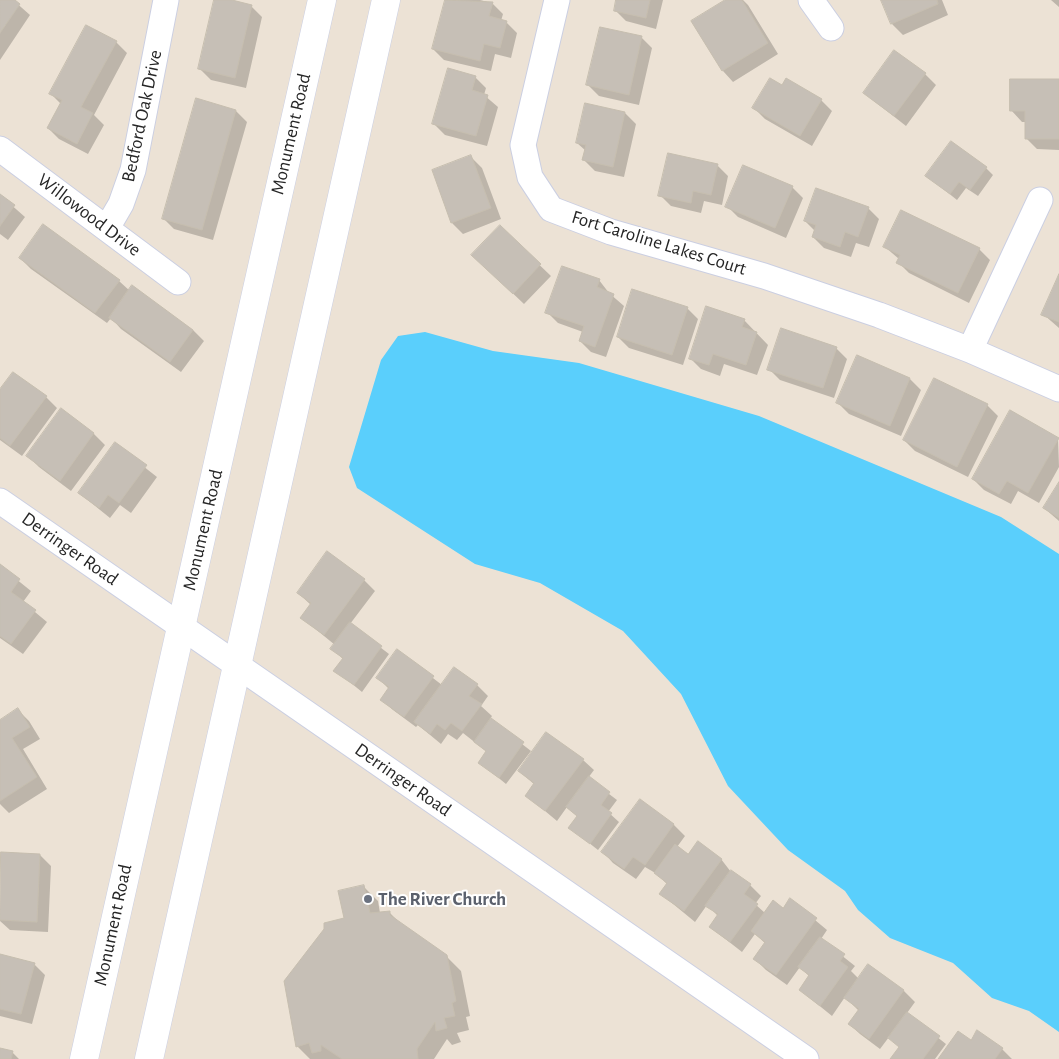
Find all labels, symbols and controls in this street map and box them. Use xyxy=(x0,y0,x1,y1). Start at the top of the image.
street label: Bedford Oak Drive xyxy=(117,48,167,184)
street label: Monument Road xyxy=(266,71,316,197)
street label: Willowood Drive xyxy=(33,169,145,261)
street label: Fort Caroline Lakes Court xyxy=(569,206,749,280)
street label: Monument Road xyxy=(178,467,228,593)
street label: Derringer Road xyxy=(17,507,123,591)
street label: Derringer Road xyxy=(350,738,456,822)
street label: Monument Road xyxy=(89,862,137,988)
place label: The River Church xyxy=(378,888,506,910)
marker: The River Church xyxy=(362,893,374,905)

